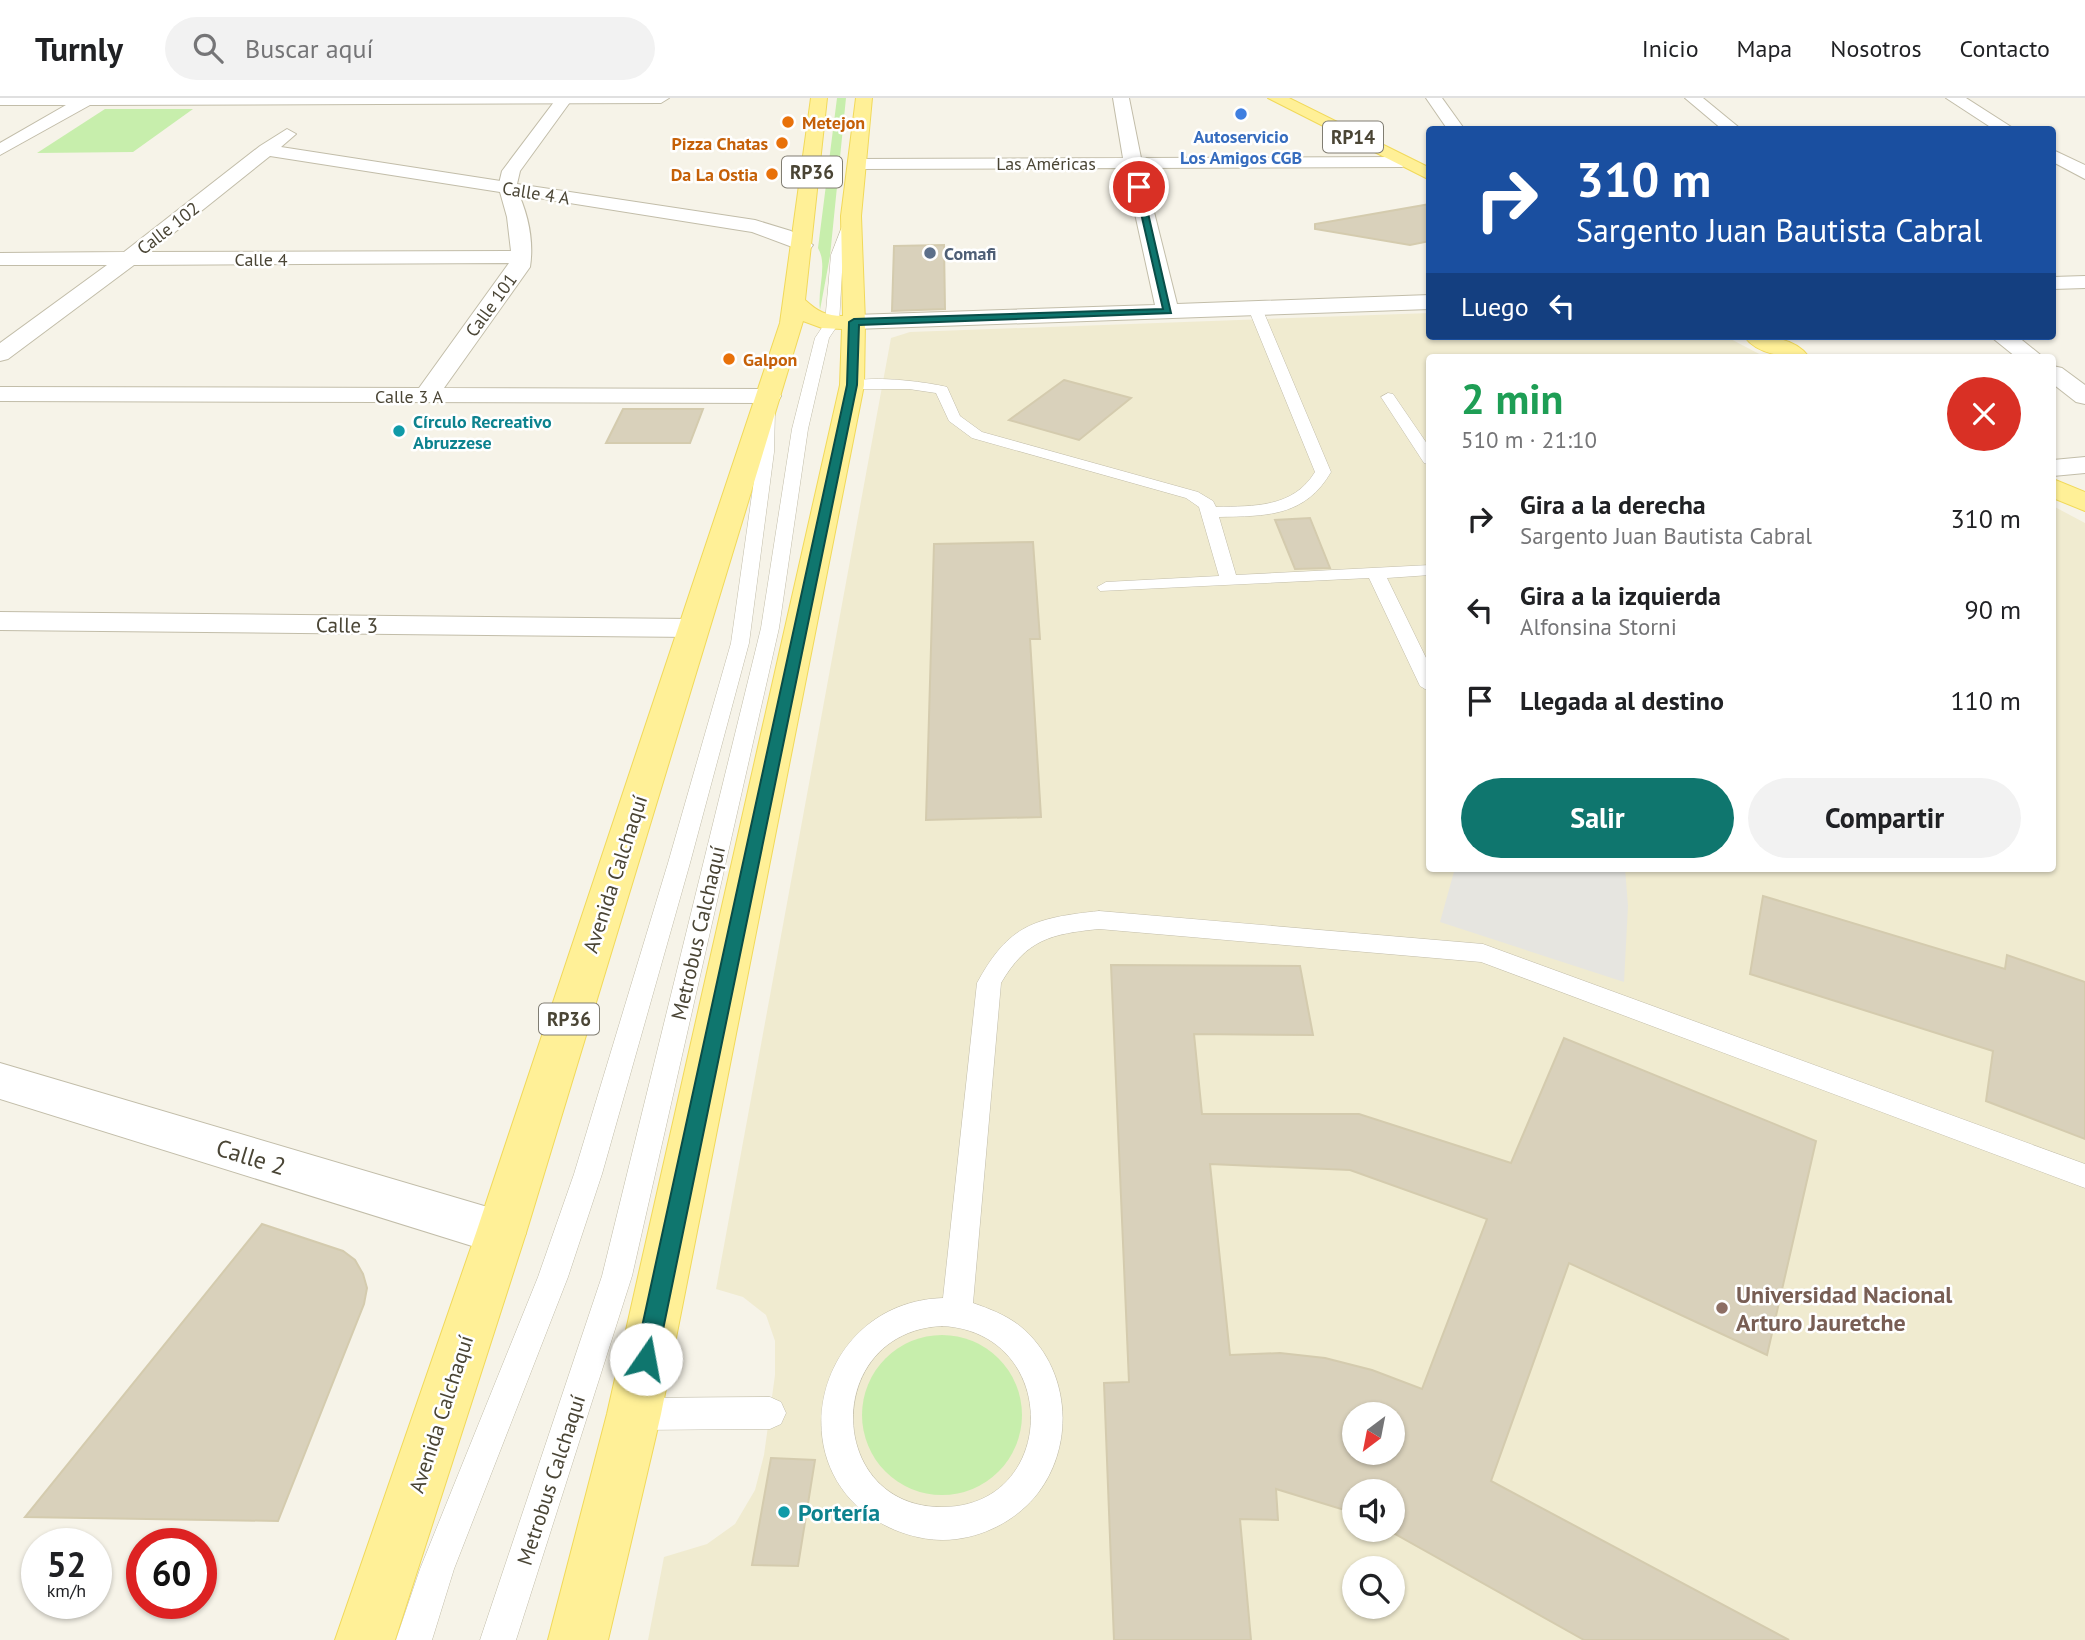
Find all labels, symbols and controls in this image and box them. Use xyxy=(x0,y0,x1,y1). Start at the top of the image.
search box xyxy=(165,17,655,80)
text: Turnly xyxy=(35,27,123,70)
icon: search xyxy=(189,29,227,67)
text: Buscar aquí xyxy=(245,32,373,65)
text: Inicio xyxy=(1642,33,1699,64)
text: Mapa xyxy=(1737,33,1792,64)
text: Nosotros xyxy=(1830,33,1922,64)
text: Contacto xyxy=(1960,33,2050,64)
marker: Autoservicio Los Amigos CGB xyxy=(1233,106,1249,122)
place label: Metejon xyxy=(802,111,865,134)
marker: Metejon xyxy=(780,114,796,130)
road number: RP14 xyxy=(1323,121,1383,152)
place label: Autoservicio Los Amigos CGB xyxy=(1180,125,1302,169)
place label: Pizza Chatas xyxy=(672,132,768,155)
marker: Pizza Chatas xyxy=(774,135,790,151)
text: 310 m xyxy=(1576,147,1711,211)
street label: Las Américas xyxy=(996,152,1096,175)
icon: right xyxy=(1461,154,1552,245)
road number: RP36 xyxy=(782,156,842,188)
pin xyxy=(1109,157,1169,217)
place label: Da La Ostia xyxy=(671,163,758,186)
marker: Da La Ostia xyxy=(764,166,780,182)
icon: arrive xyxy=(1120,168,1158,206)
street label: Calle 4 A xyxy=(501,176,572,210)
street label: Calle 102 xyxy=(132,197,204,259)
text: Sargento Juan Bautista Cabral xyxy=(1576,209,1982,251)
place label: Comafi xyxy=(944,242,996,265)
marker: Comafi xyxy=(922,245,938,261)
street label: Calle 4 xyxy=(234,248,288,271)
street label: Calle 101 xyxy=(460,269,522,341)
icon: left xyxy=(1543,287,1581,325)
text: Luego xyxy=(1461,290,1529,323)
place label: Galpon xyxy=(743,348,797,371)
marker: Galpon xyxy=(721,351,737,367)
text: 2 min xyxy=(1461,371,1563,426)
button: close xyxy=(1947,377,2021,451)
street label: Calle 3 A xyxy=(375,385,443,408)
place label: Círculo Recreativo Abruzzese xyxy=(413,410,552,454)
marker: Círculo Recreativo Abruzzese xyxy=(391,423,407,439)
text: 510 m · 21:10 xyxy=(1461,425,1597,454)
text: Gira a la derecha xyxy=(1520,488,1706,521)
icon: right xyxy=(1461,500,1499,538)
text: 310 m xyxy=(1950,502,2021,535)
text: Sargento Juan Bautista Cabral xyxy=(1520,521,1812,550)
text: Gira a la izquierda xyxy=(1520,579,1721,612)
icon: left xyxy=(1461,591,1499,629)
text: 90 m xyxy=(1965,593,2021,626)
street label: Calle 3 xyxy=(316,611,378,639)
text: Alfonsina Storni xyxy=(1520,612,1677,641)
icon: arrive xyxy=(1461,682,1499,720)
text: Llegada al destino xyxy=(1520,684,1724,717)
text: 110 m xyxy=(1950,684,2021,717)
button: Salir xyxy=(1461,778,1734,858)
button: Compartir xyxy=(1748,778,2021,858)
street label: Avenida Calchaquí xyxy=(577,791,653,956)
street label: Metrobus Calchaquí xyxy=(665,843,731,1023)
road number: RP36 xyxy=(539,1004,599,1035)
street label: Calle 2 xyxy=(213,1132,289,1182)
place label: Universidad Nacional Arturo Jauretche xyxy=(1736,1279,1953,1338)
marker: Universidad Nacional Arturo Jauretche xyxy=(1714,1300,1730,1316)
position arrow xyxy=(609,1322,683,1396)
street label: Avenida Calchaquí xyxy=(403,1331,479,1496)
street label: Metrobus Calchaquí xyxy=(511,1391,591,1569)
north arrow xyxy=(1342,1402,1405,1465)
map controls xyxy=(1342,1402,1405,1619)
button: sound xyxy=(1342,1479,1405,1542)
place label: Portería xyxy=(798,1497,880,1528)
marker: Portería xyxy=(776,1504,792,1520)
speed limit sign: 60 xyxy=(126,1528,217,1619)
text: 52 xyxy=(47,1541,86,1587)
button: search xyxy=(1342,1556,1405,1619)
text: km/h xyxy=(47,1579,86,1602)

